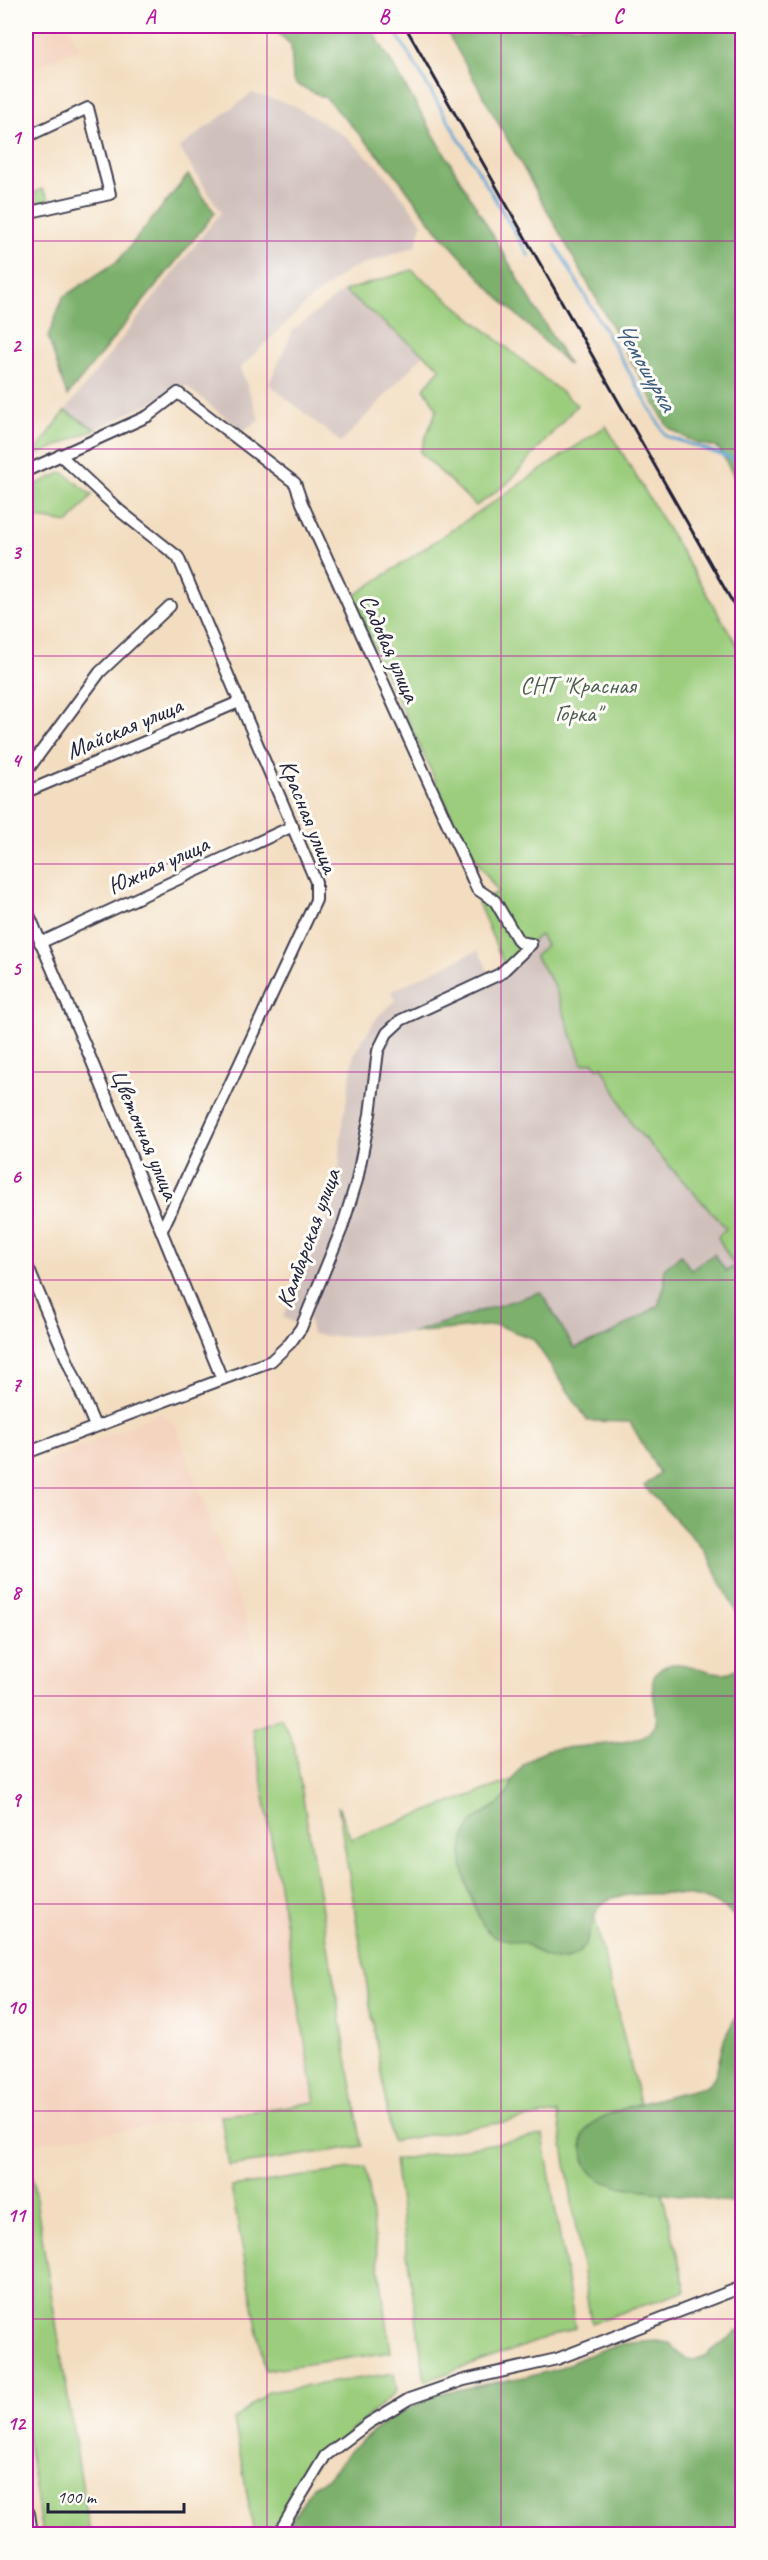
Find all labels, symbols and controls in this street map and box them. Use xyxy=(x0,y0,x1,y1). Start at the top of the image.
text: A xyxy=(145,4,157,29)
text: B xyxy=(379,4,391,29)
text: C xyxy=(613,4,625,29)
text: 1 xyxy=(12,125,23,150)
water label: Чемошурка xyxy=(607,315,686,419)
text: 2 xyxy=(12,333,23,358)
text: 3 xyxy=(12,540,23,565)
street label: Садовая улица xyxy=(353,589,428,708)
park label: СНТ "Красная Горка" xyxy=(520,670,638,728)
street label: Майская улица xyxy=(61,690,188,766)
text: 4 xyxy=(12,748,24,773)
street label: Красная улица xyxy=(273,755,346,879)
street label: Южная улица xyxy=(103,828,214,901)
text: 5 xyxy=(12,956,23,981)
street label: Цветочная улица xyxy=(104,1064,187,1205)
street label: Камбарская улица xyxy=(269,1163,348,1312)
text: 6 xyxy=(11,1164,22,1189)
text: 7 xyxy=(12,1372,23,1397)
text: 8 xyxy=(12,1580,24,1605)
text: 9 xyxy=(12,1787,23,1812)
text: 10 xyxy=(7,1995,27,2020)
text: 11 xyxy=(7,2203,27,2228)
text: 12 xyxy=(7,2411,27,2436)
scale bar xyxy=(48,2476,184,2514)
text: 100 m xyxy=(57,2486,98,2508)

